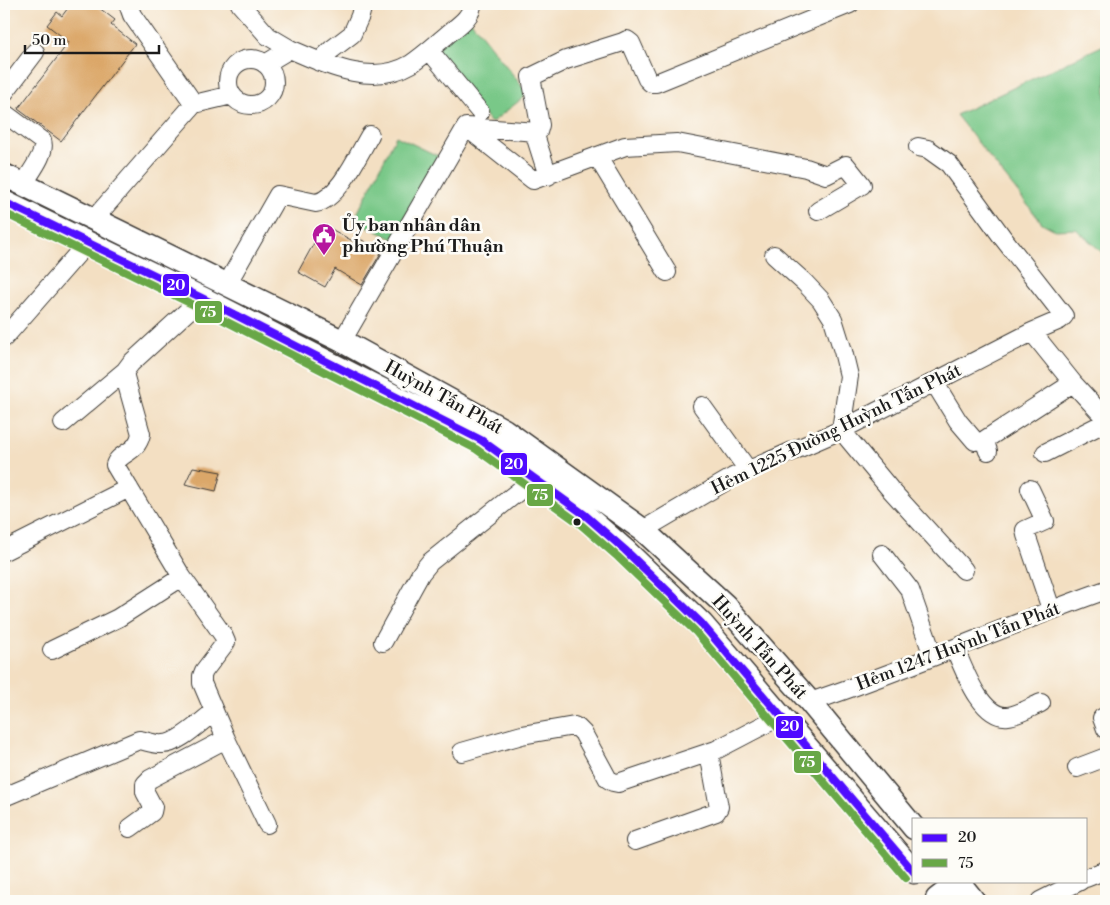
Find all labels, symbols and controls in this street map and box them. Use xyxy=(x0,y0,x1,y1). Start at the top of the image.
scale bar xyxy=(25,22,159,54)
text: 50 m xyxy=(32,31,66,50)
place label: Ủy ban nhân dân phường Phú Thuận xyxy=(342,213,504,258)
public building icon: Ủy ban nhân dân phường Phú Thuận xyxy=(311,222,337,256)
line badge: 20 xyxy=(162,273,190,297)
text: 20 xyxy=(167,277,185,295)
line badge: 75 xyxy=(194,300,223,324)
text: 75 xyxy=(200,304,217,322)
street label: Huỳnh Tấn Phát xyxy=(380,355,508,440)
street label: Hẻm 1225 Đường Huỳnh Tấn Phát xyxy=(707,358,966,500)
line badge: 20 xyxy=(500,452,528,476)
text: 20 xyxy=(505,456,523,474)
line badge: 75 xyxy=(526,483,554,507)
text: 75 xyxy=(532,487,549,505)
unlabelled marker xyxy=(572,517,582,527)
street label: Huỳnh Tấn Phát xyxy=(707,590,813,705)
street label: Hẻm 1247 Huỳnh Tấn Phát xyxy=(853,597,1064,696)
line badge: 20 xyxy=(775,715,804,739)
text: 20 xyxy=(781,718,799,736)
line badge: 75 xyxy=(793,750,822,774)
text: 75 xyxy=(799,754,816,772)
legend xyxy=(912,818,1088,882)
text: 20 xyxy=(958,828,977,847)
text: 75 xyxy=(958,854,974,873)

